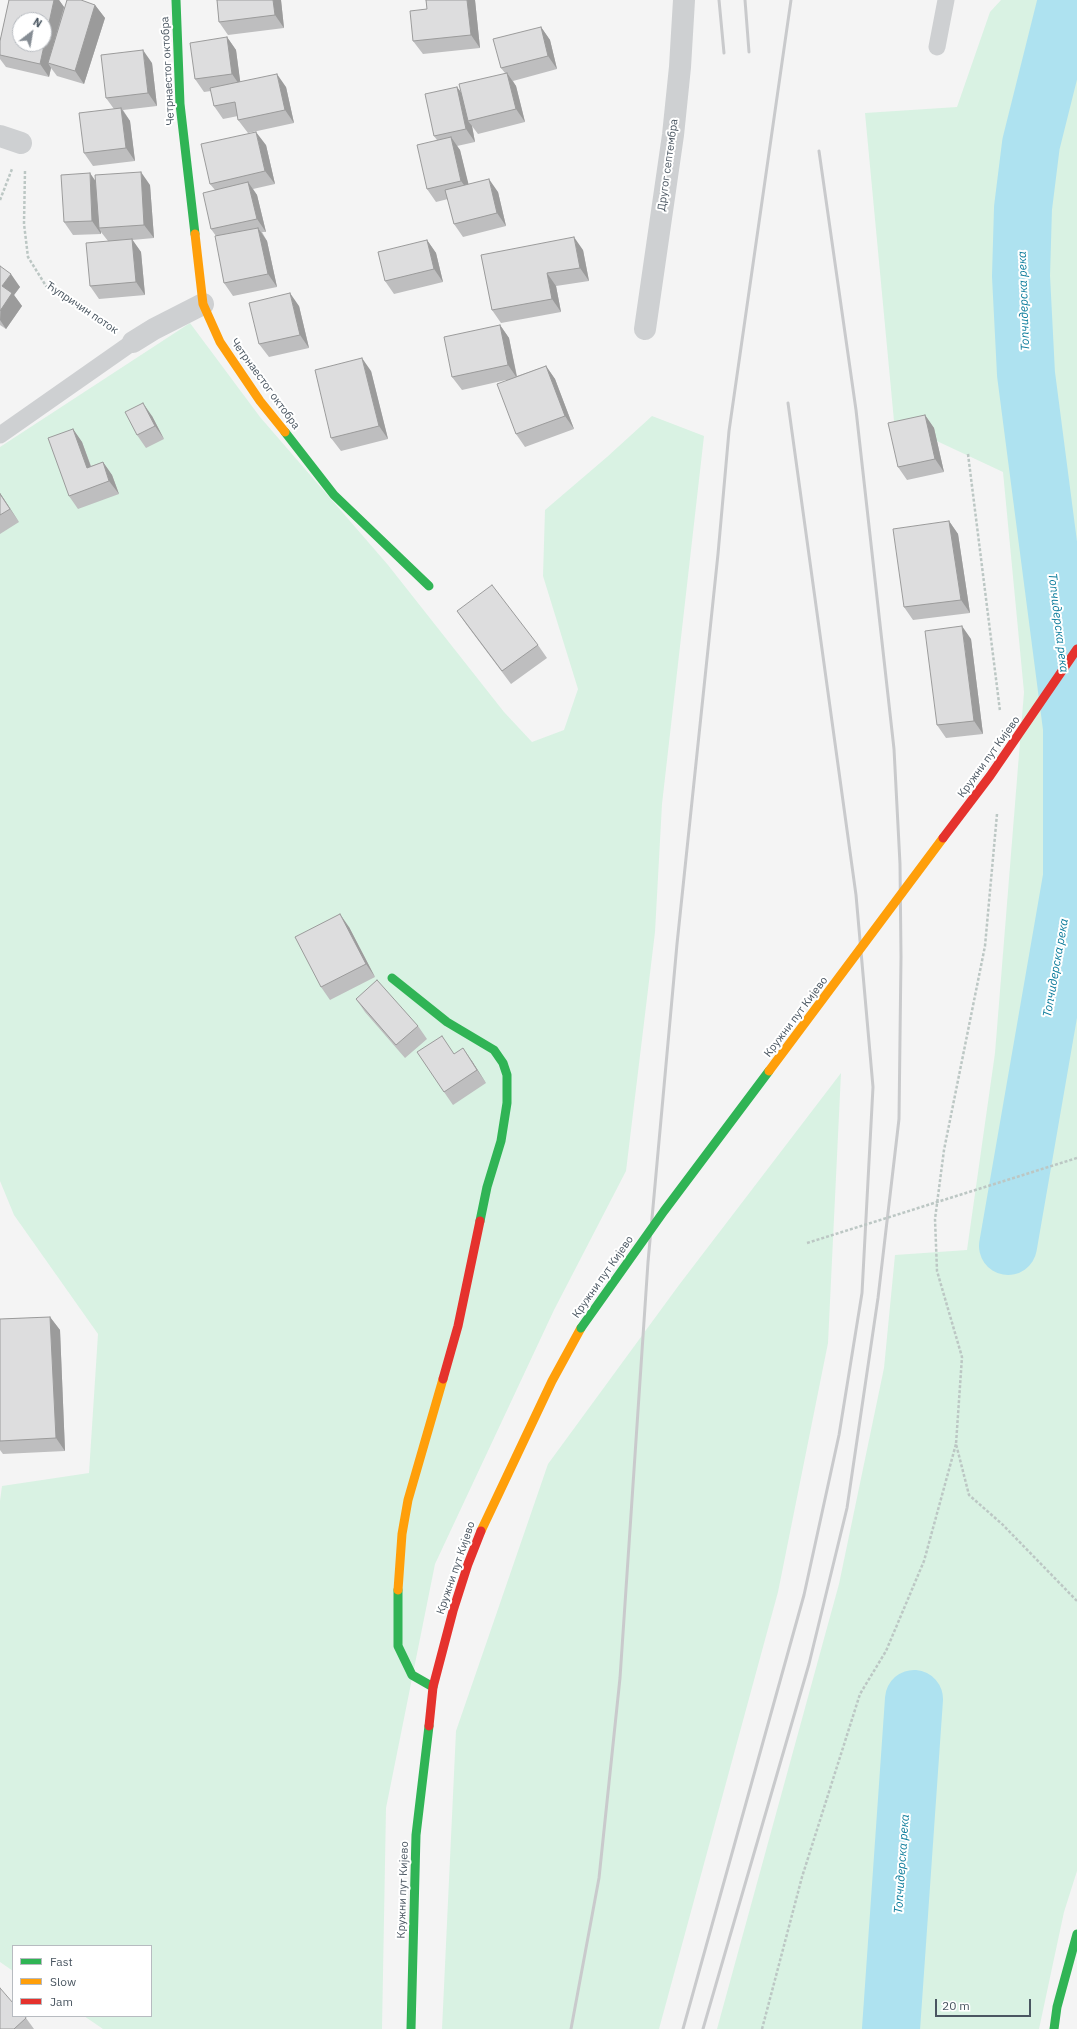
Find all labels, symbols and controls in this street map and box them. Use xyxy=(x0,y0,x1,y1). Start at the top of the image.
north arrow xyxy=(12,12,52,52)
text: N xyxy=(31,15,45,31)
street label: Четрнаестог октобра xyxy=(159,16,177,126)
street label: Другог септембра xyxy=(655,118,681,212)
water label: Топчидерска река xyxy=(1015,251,1033,351)
street label: Ћупричин поток xyxy=(43,279,121,337)
street label: Четрнаестог октобра xyxy=(228,336,302,432)
water label: Топчидерска река xyxy=(1045,573,1071,673)
street label: Кружни пут Кијево xyxy=(955,714,1023,800)
water label: Топчидерска река xyxy=(1040,918,1072,1018)
street label: Кружни пут Кијево xyxy=(761,974,831,1060)
street label: Кружни пут Кијево xyxy=(570,1233,636,1321)
street label: Кружни пут Кијево xyxy=(434,1520,478,1616)
water label: Топчидерска река xyxy=(891,1814,913,1914)
street label: Кружни пут Кијево xyxy=(395,1841,411,1939)
legend xyxy=(12,1945,152,2017)
text: Fast xyxy=(50,1954,73,1969)
text: Slow xyxy=(50,1974,76,1989)
scale bar xyxy=(937,1991,1033,2017)
text: Jam xyxy=(50,1994,73,2009)
text: 20 m xyxy=(942,1998,970,2013)

